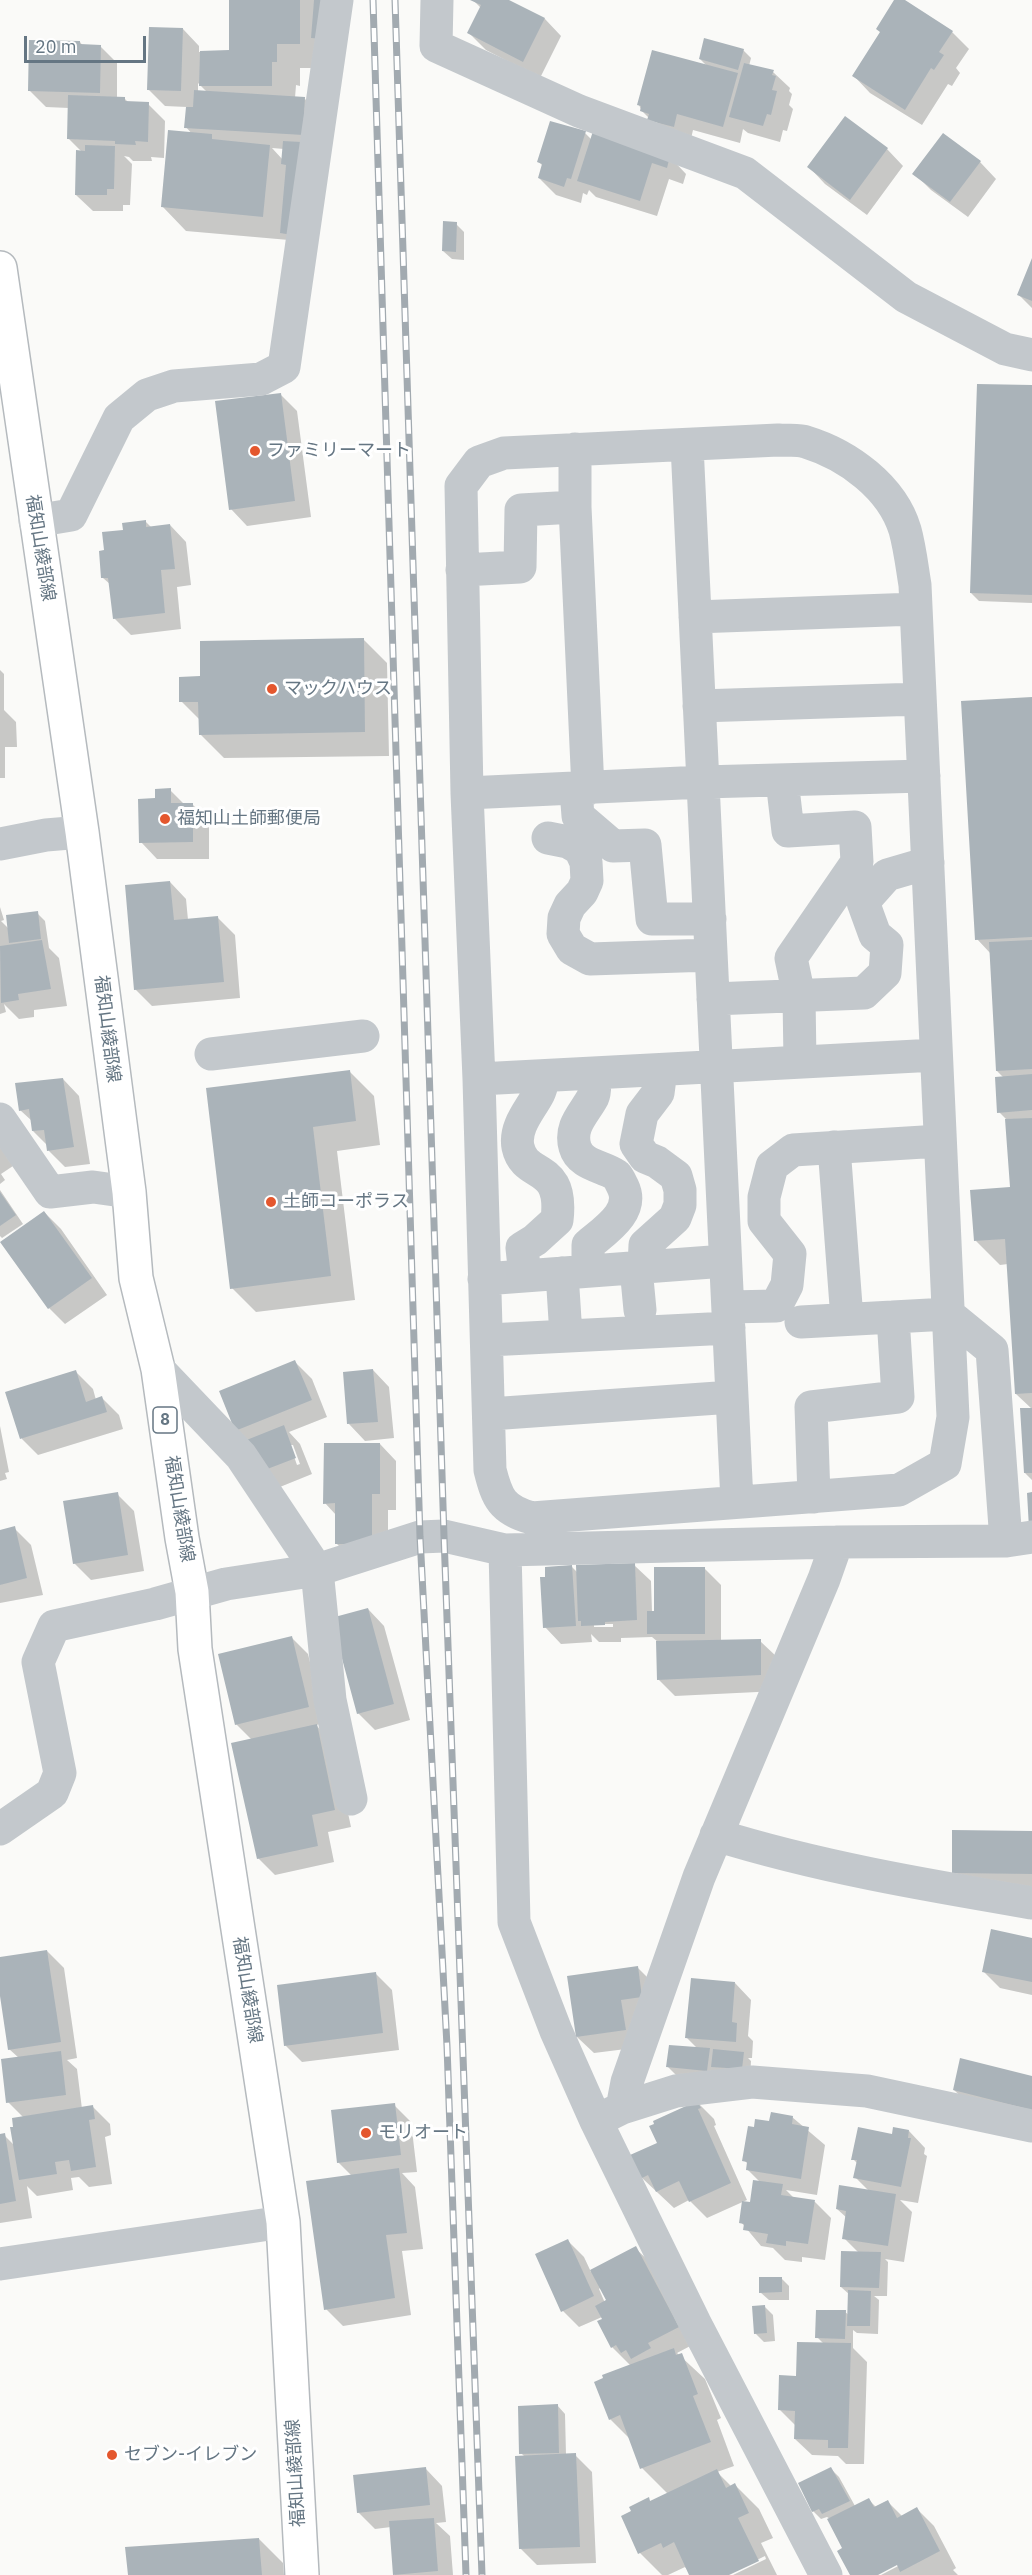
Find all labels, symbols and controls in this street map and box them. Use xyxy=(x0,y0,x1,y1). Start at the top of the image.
scale bar xyxy=(27,24,148,62)
text: 20 m xyxy=(35,35,77,58)
place label: ファミリーマート xyxy=(267,440,411,462)
marker: ファミリーマート xyxy=(248,444,262,458)
street label: 福知山綾部線 xyxy=(21,493,59,603)
place label: マックハウス xyxy=(284,678,392,700)
marker: マックハウス xyxy=(265,682,279,696)
place label: 福知山土師郵便局 xyxy=(177,808,321,830)
marker: 福知山土師郵便局 xyxy=(158,812,172,826)
street label: 福知山綾部線 xyxy=(90,974,124,1084)
place label: 土師コーポラス xyxy=(283,1191,409,1213)
marker: 土師コーポラス xyxy=(264,1195,278,1209)
road number: 8 xyxy=(153,1407,177,1433)
street label: 福知山綾部線 xyxy=(160,1454,198,1564)
street label: 福知山綾部線 xyxy=(228,1935,266,2045)
place label: モリオート xyxy=(378,2122,468,2144)
marker: モリオート xyxy=(359,2126,373,2140)
street label: 福知山綾部線 xyxy=(282,2419,310,2527)
place label: セブン-イレブン xyxy=(124,2444,257,2466)
marker: セブン-イレブン xyxy=(105,2448,119,2462)

